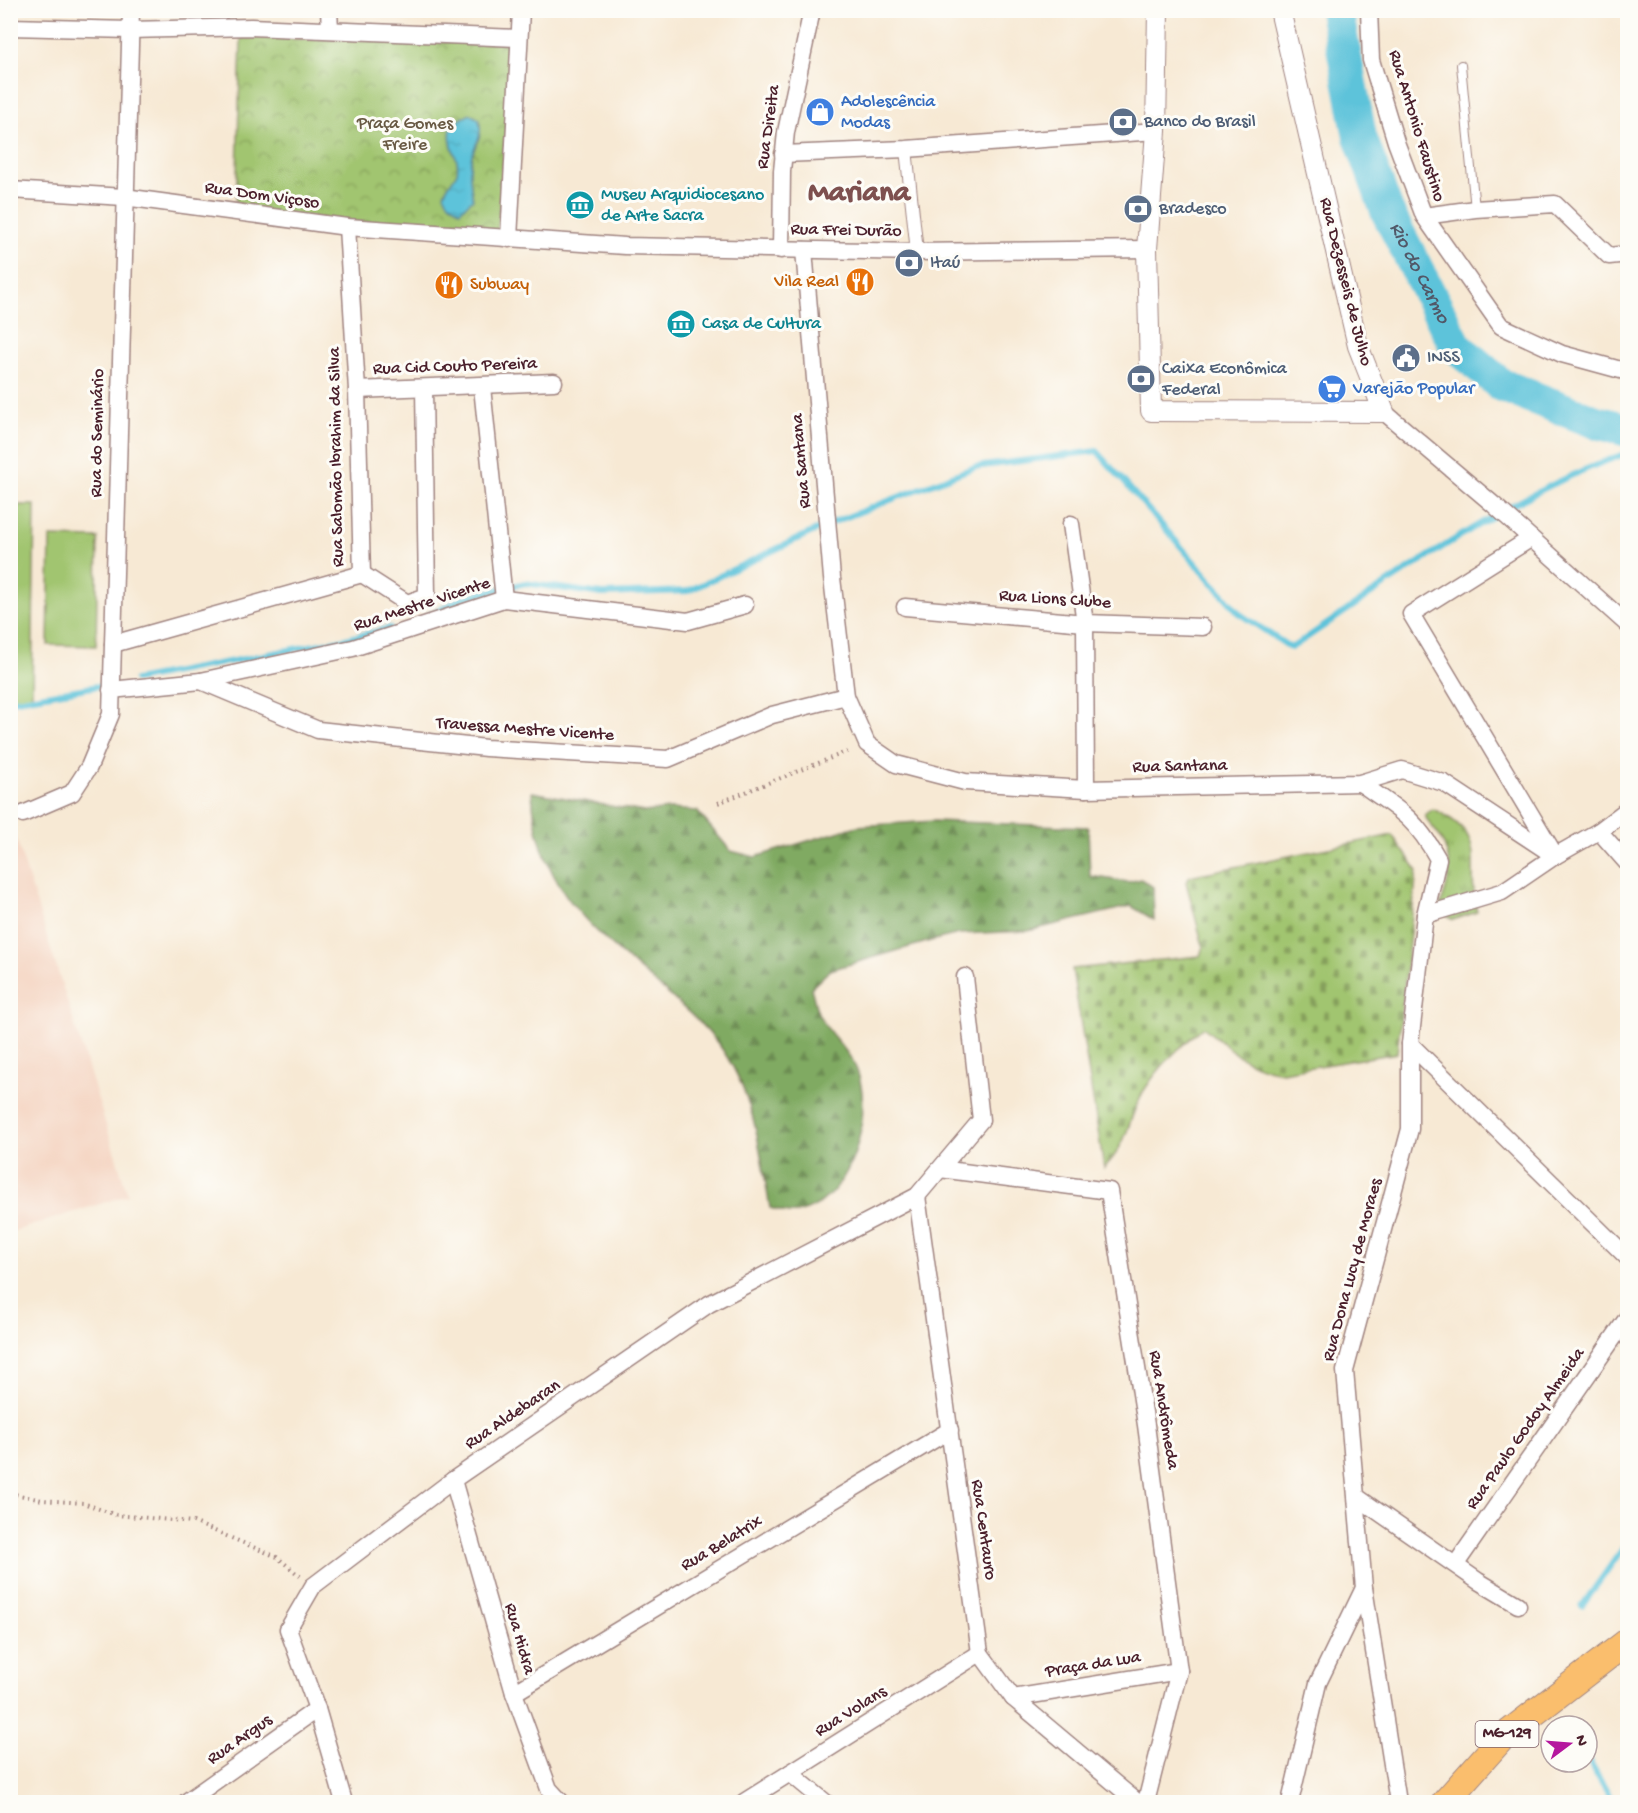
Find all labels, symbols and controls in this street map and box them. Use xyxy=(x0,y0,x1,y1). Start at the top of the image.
street label: Rua Antonio Faustino xyxy=(1383,48,1449,204)
street label: Rua Direita xyxy=(753,83,785,170)
place label: Adolescência Modas xyxy=(841,92,936,134)
shop icon: Adolescência Modas xyxy=(804,96,836,128)
bank icon: Banco do Brasil xyxy=(1107,106,1139,138)
place label: Banco do Brasil xyxy=(1143,112,1256,133)
park label: Praça Gomes Freire xyxy=(356,114,454,156)
district label: Mariana xyxy=(808,177,911,212)
street label: Rua Dom Viçoso xyxy=(203,178,321,214)
place label: Museu Arquidiocesano de Arte Sacra xyxy=(601,185,764,227)
museum icon: Museu Arquidiocesano de Arte Sacra xyxy=(564,189,596,221)
bank icon: Bradesco xyxy=(1122,193,1154,225)
street label: Rua Dezesseis de Julho xyxy=(1314,196,1376,368)
place label: Bradesco xyxy=(1158,199,1227,220)
water label: Rio do Carmo xyxy=(1383,219,1455,329)
street label: Rua Frei Durão xyxy=(790,220,902,242)
bank icon: Itaú xyxy=(893,247,925,279)
place label: Itaú xyxy=(930,253,961,274)
restaurant icon: Vila Real xyxy=(844,266,876,298)
restaurant icon: Subway xyxy=(433,269,465,301)
place label: Vila Real xyxy=(773,272,839,293)
place label: Subway xyxy=(470,275,529,296)
museum icon: Casa de Cultura xyxy=(665,308,697,340)
place label: Casa de Cultura xyxy=(702,314,822,335)
public building icon: INSS xyxy=(1390,342,1422,374)
street label: Rua Salomão Ibrahim da Silva xyxy=(325,346,349,567)
place label: INSS xyxy=(1427,348,1460,369)
street label: Rua Cid Couto Pereira xyxy=(373,354,538,380)
place label: Caixa Econômica Federal xyxy=(1161,359,1288,401)
bank icon: Caixa Econômica Federal xyxy=(1125,363,1157,395)
street label: Rua do Seminário xyxy=(86,368,110,498)
supermarket icon: Varejão Popular xyxy=(1316,373,1348,405)
place label: Varejão Popular xyxy=(1352,379,1476,400)
street label: Rua Santana xyxy=(787,412,817,509)
street label: Rua Mestre Vicente xyxy=(351,573,494,637)
street label: Rua Lions Clube xyxy=(998,586,1112,614)
street label: Travessa Mestre Vicente xyxy=(434,713,615,747)
street label: Rua Santana xyxy=(1132,756,1229,778)
street label: Rua Dona Lucy de Moraes xyxy=(1318,1175,1388,1364)
street label: Rua Paulo Godoy Almeida xyxy=(1462,1343,1590,1514)
street label: Rua Andrômeda xyxy=(1143,1349,1183,1472)
street label: Rua Aldebaran xyxy=(461,1375,565,1455)
street label: Rua Centauro xyxy=(966,1478,1000,1582)
street label: Rua Belatrix xyxy=(677,1511,767,1577)
street label: Rua Hidra xyxy=(499,1601,539,1678)
street label: Praça da Lua xyxy=(1043,1647,1143,1683)
street label: Rua Volans xyxy=(811,1681,892,1742)
street label: Rua Argus xyxy=(203,1709,278,1770)
north arrow xyxy=(1539,1714,1599,1774)
road number: MG-129 xyxy=(1476,1721,1538,1747)
text: N xyxy=(1569,1733,1591,1749)

